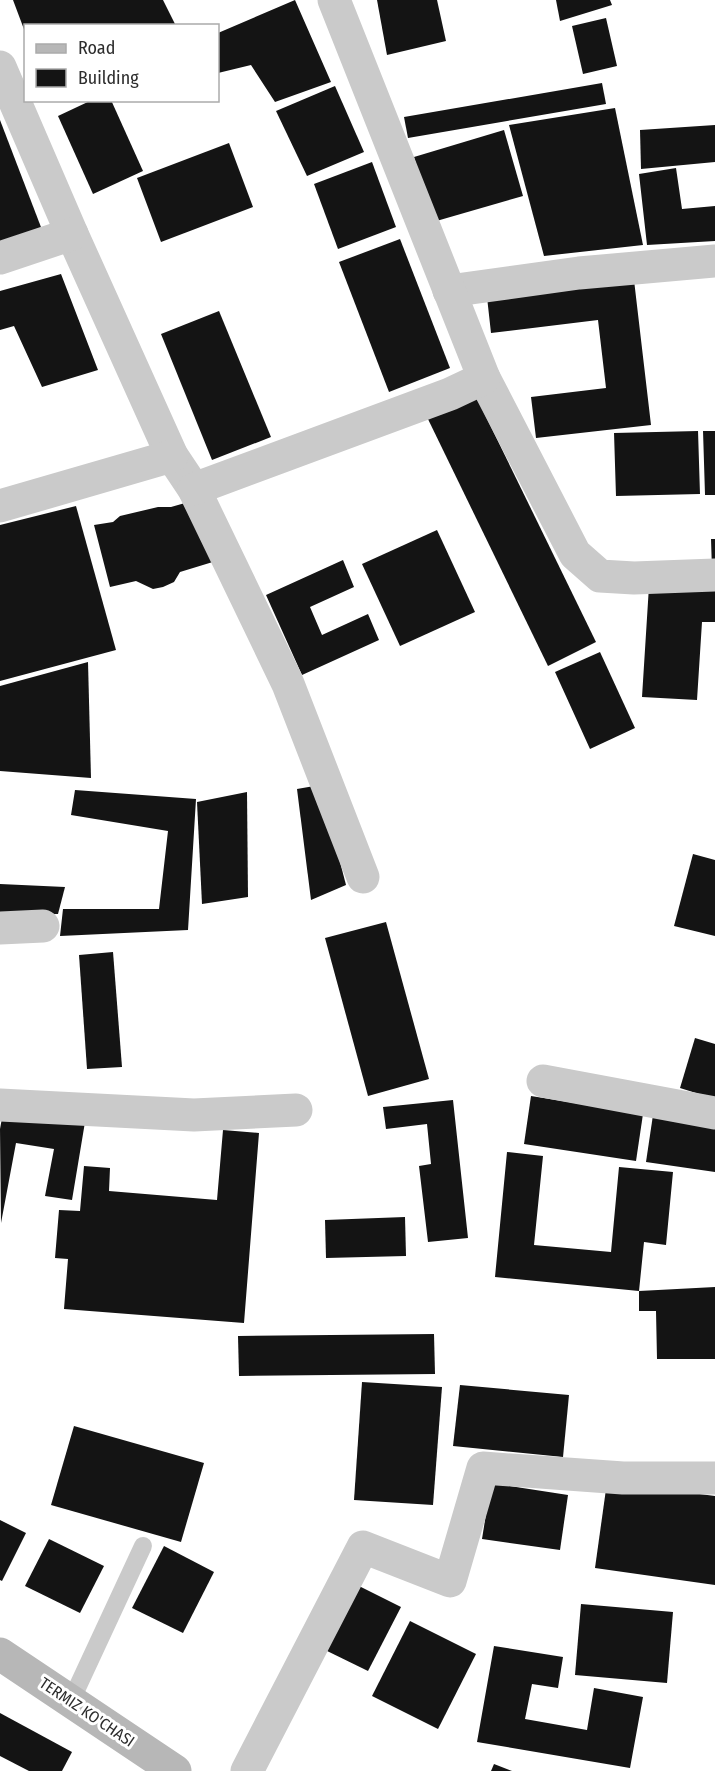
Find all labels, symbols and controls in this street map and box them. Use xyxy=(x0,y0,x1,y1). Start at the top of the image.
legend xyxy=(24,24,219,102)
text: Road xyxy=(78,37,115,59)
text: Building xyxy=(78,67,139,89)
street label: TERMIZ KO'CHASI xyxy=(36,1673,138,1751)

